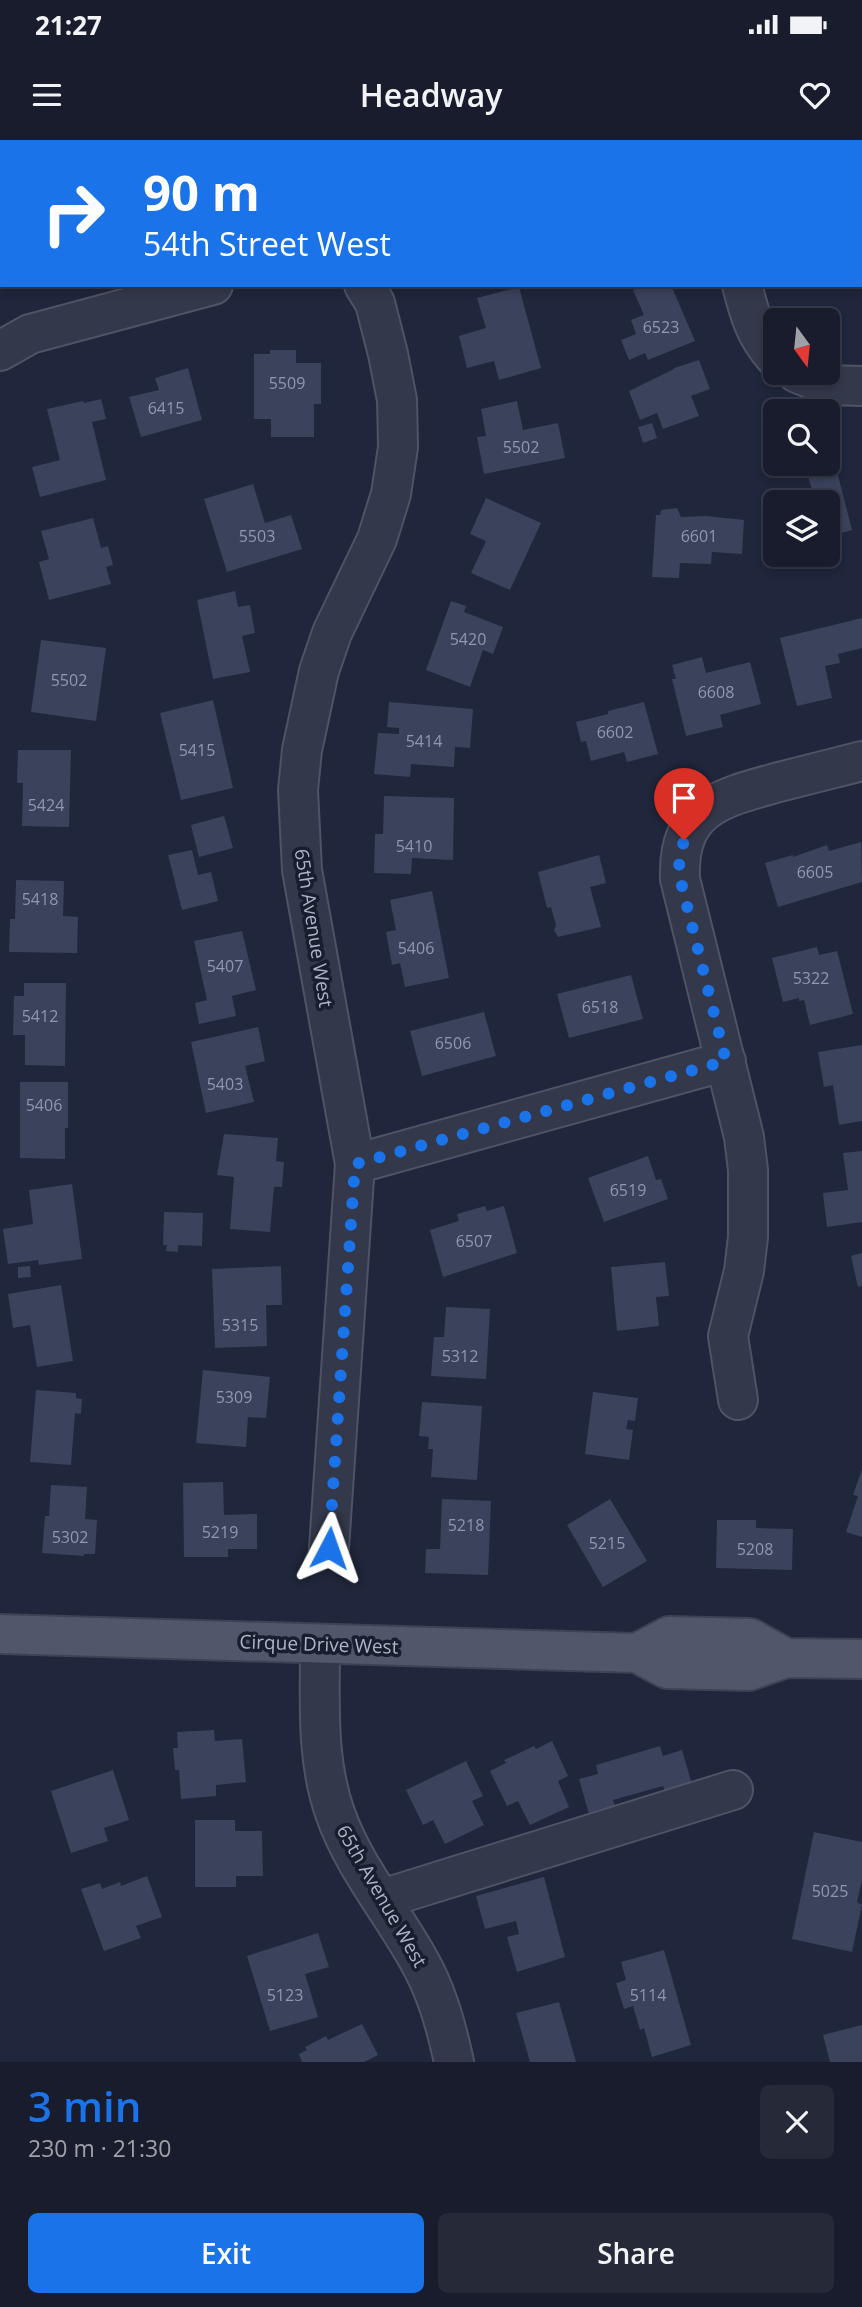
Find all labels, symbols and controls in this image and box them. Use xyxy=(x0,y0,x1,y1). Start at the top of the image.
text: 21:27 xyxy=(35,7,102,43)
text: Headway xyxy=(360,73,502,116)
icon: menu xyxy=(28,76,66,114)
icon: heart xyxy=(796,76,834,114)
text: 90 m xyxy=(143,159,260,225)
icon: right xyxy=(28,168,119,259)
text: 54th Street West xyxy=(143,222,391,265)
north arrow xyxy=(763,308,840,385)
map controls xyxy=(763,308,840,567)
house number: 6523 xyxy=(643,316,679,338)
house number: 5509 xyxy=(269,372,305,394)
house number: 6415 xyxy=(148,397,184,419)
button: search xyxy=(763,399,840,476)
house number: 5502 xyxy=(503,436,539,458)
button: layers xyxy=(763,490,840,567)
house number: 5503 xyxy=(239,525,275,547)
house number: 6601 xyxy=(681,525,717,547)
house number: 5420 xyxy=(450,628,486,650)
house number: 5502 xyxy=(51,669,87,691)
house number: 6608 xyxy=(698,681,734,703)
house number: 6602 xyxy=(597,721,633,743)
house number: 5414 xyxy=(406,730,442,752)
house number: 5415 xyxy=(179,739,215,761)
pin xyxy=(654,768,714,840)
icon: arrive xyxy=(665,779,703,817)
house number: 5424 xyxy=(28,794,64,816)
house number: 5410 xyxy=(396,835,432,857)
street label: 65th Avenue West xyxy=(289,847,339,1009)
house number: 6605 xyxy=(797,861,833,883)
house number: 5418 xyxy=(22,888,58,910)
house number: 5406 xyxy=(398,937,434,959)
house number: 5407 xyxy=(207,955,243,977)
house number: 5322 xyxy=(793,967,829,989)
house number: 6518 xyxy=(582,996,618,1018)
house number: 5412 xyxy=(22,1005,58,1027)
house number: 6506 xyxy=(435,1032,471,1054)
house number: 5403 xyxy=(207,1073,243,1095)
house number: 5406 xyxy=(26,1094,62,1116)
house number: 6519 xyxy=(610,1179,646,1201)
house number: 6507 xyxy=(456,1230,492,1252)
house number: 5315 xyxy=(222,1314,258,1336)
house number: 5312 xyxy=(442,1345,478,1367)
house number: 5309 xyxy=(216,1386,252,1408)
position arrow xyxy=(292,1511,366,1585)
house number: 5218 xyxy=(448,1514,484,1536)
house number: 5219 xyxy=(202,1521,238,1543)
house number: 5302 xyxy=(52,1526,88,1548)
house number: 5215 xyxy=(589,1532,625,1554)
house number: 5208 xyxy=(737,1538,773,1560)
street label: Cirque Drive West xyxy=(239,1628,399,1660)
street label: 65th Avenue West xyxy=(331,1820,433,1972)
house number: 5025 xyxy=(812,1880,848,1902)
house number: 5123 xyxy=(267,1984,303,2006)
house number: 5114 xyxy=(630,1984,666,2006)
text: 3 min xyxy=(28,2077,141,2134)
button: close xyxy=(760,2085,834,2159)
text: 230 m · 21:30 xyxy=(28,2132,171,2164)
button: Exit xyxy=(28,2213,424,2293)
button: Share xyxy=(438,2213,834,2293)

